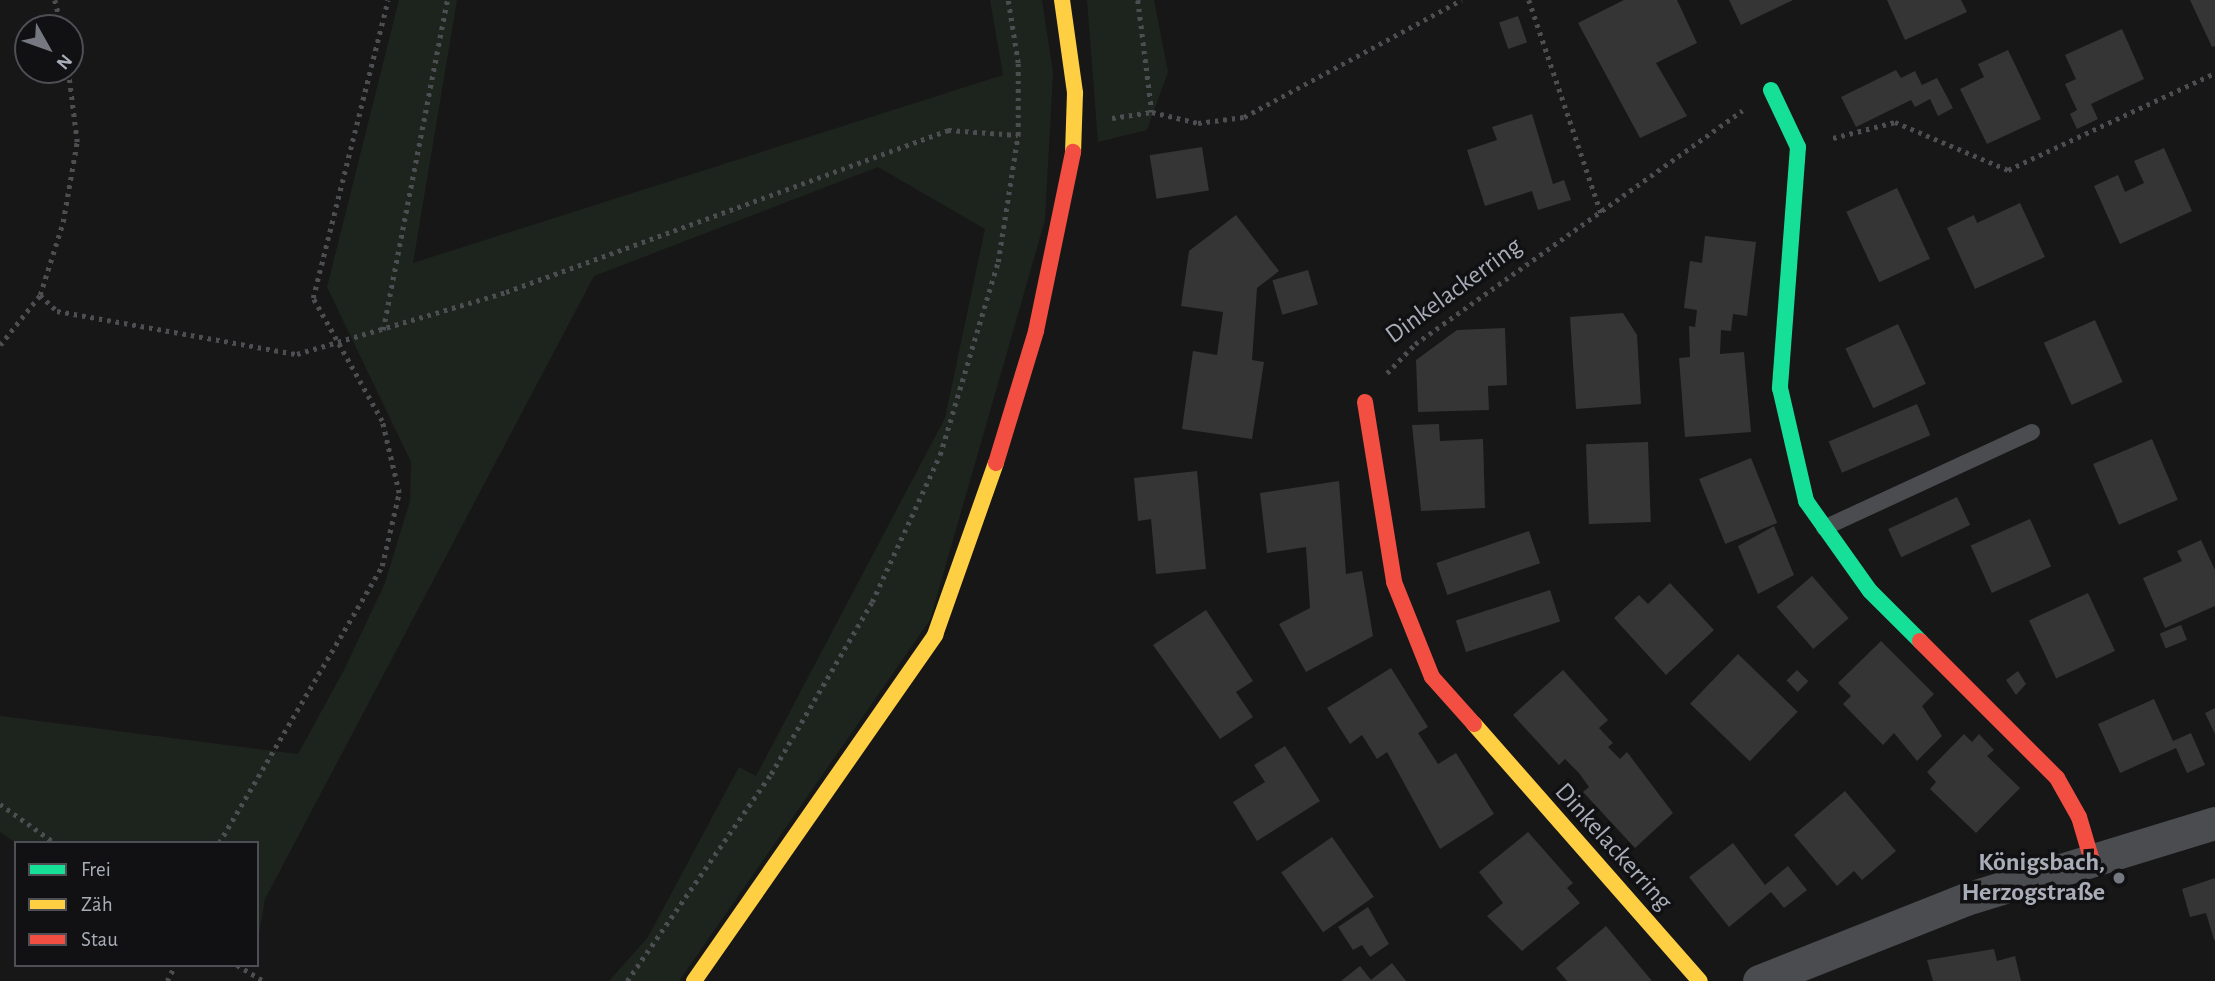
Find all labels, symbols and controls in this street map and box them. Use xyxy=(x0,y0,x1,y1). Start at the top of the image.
north arrow xyxy=(14,14,84,84)
text: N xyxy=(52,50,75,73)
street label: Dinkelackerring xyxy=(1380,231,1528,351)
street label: Dinkelackerring xyxy=(1548,777,1678,917)
legend xyxy=(14,841,259,967)
place label: Königsbach, Herzogstraße xyxy=(1962,847,2105,908)
text: Frei xyxy=(81,859,111,880)
marker: Königsbach, Herzogstraße xyxy=(2111,870,2127,886)
text: Zäh xyxy=(81,894,113,915)
text: Stau xyxy=(81,929,118,950)

